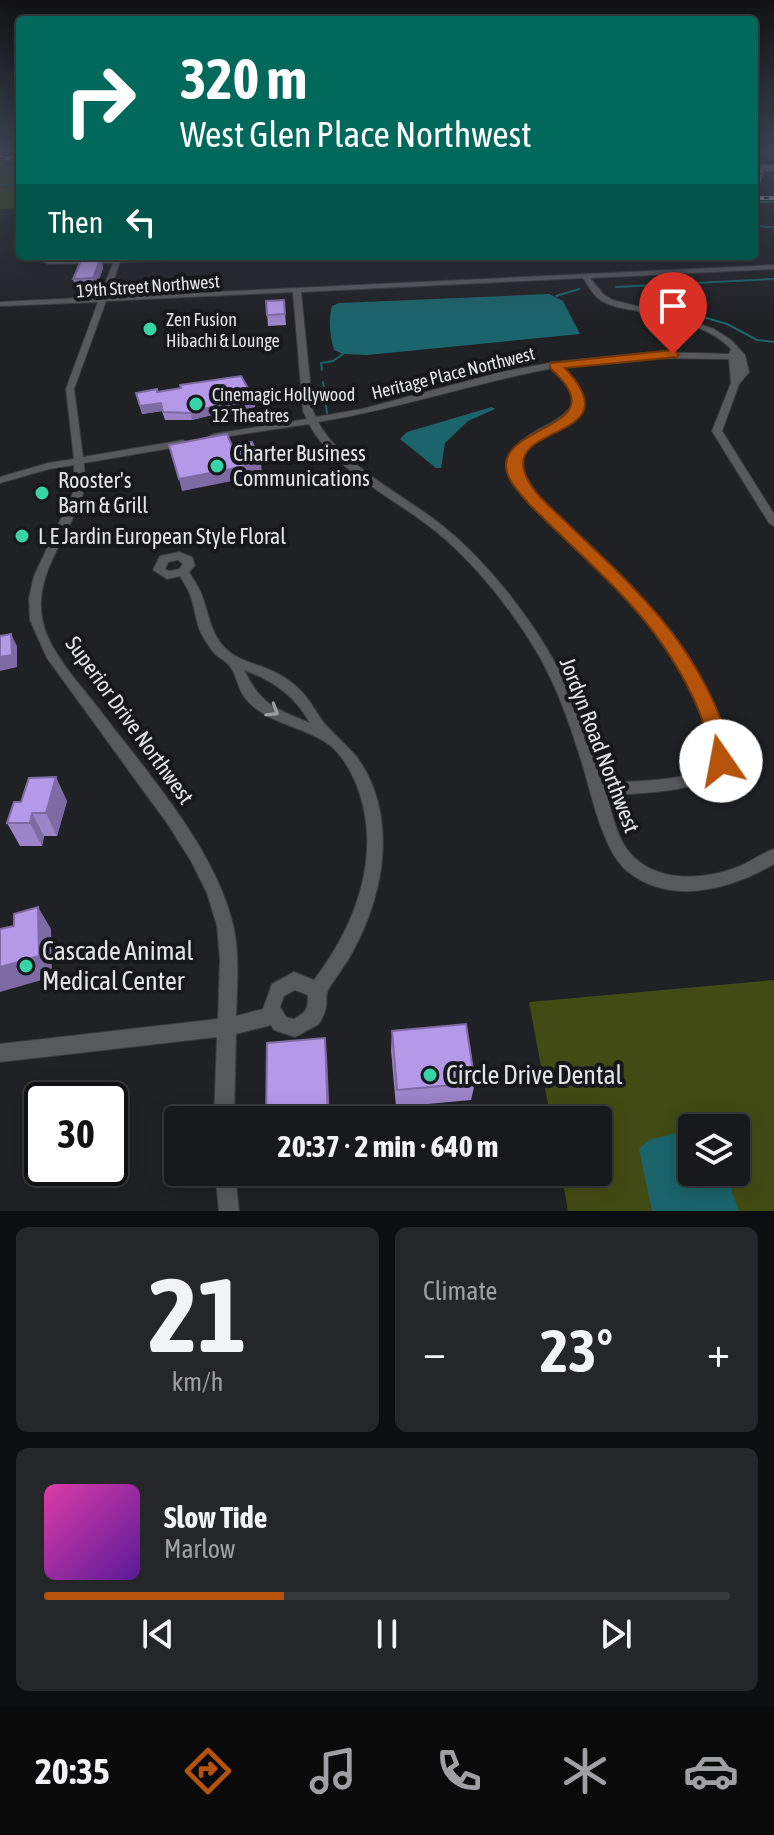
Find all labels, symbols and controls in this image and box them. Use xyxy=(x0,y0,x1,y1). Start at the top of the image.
text: 320 m xyxy=(180,47,307,111)
icon: right xyxy=(48,48,152,152)
text: West Glen Place Northwest xyxy=(180,113,532,155)
icon: left xyxy=(119,200,163,244)
text: Then xyxy=(48,205,103,239)
street label: 19th Street Northwest xyxy=(76,271,220,301)
pin xyxy=(639,272,707,354)
icon: arrive xyxy=(651,284,695,328)
place label: Zen Fusion Hibachi & Lounge xyxy=(166,309,280,351)
marker: Zen Fusion Hibachi & Lounge xyxy=(141,320,159,338)
street label: Heritage Place Northwest xyxy=(369,343,537,403)
place label: Cinemagic Hollywood 12 Theatres xyxy=(212,384,355,426)
marker: Cinemagic Hollywood 12 Theatres xyxy=(187,395,205,413)
place label: Charter Business Communications xyxy=(233,440,370,491)
marker: Charter Business Communications xyxy=(208,457,226,475)
place label: Rooster's Barn & Grill xyxy=(58,467,148,518)
marker: Rooster's Barn & Grill xyxy=(33,484,51,502)
place label: L E Jardin European Style Floral xyxy=(38,523,286,549)
marker: L E Jardin European Style Floral xyxy=(13,527,31,545)
street label: Superior Drive Northwest xyxy=(60,631,200,809)
street label: Jordyn Road Northwest xyxy=(555,654,645,836)
one-way arrow xyxy=(264,701,279,717)
position arrow xyxy=(679,719,763,803)
place label: Cascade Animal Medical Center xyxy=(42,936,194,996)
marker: Cascade Animal Medical Center xyxy=(17,957,35,975)
place label: Circle Drive Dental xyxy=(446,1060,623,1090)
marker: Circle Drive Dental xyxy=(421,1066,439,1084)
speed limit sign: 30 xyxy=(24,1082,128,1186)
map controls xyxy=(678,1114,750,1186)
button: layers xyxy=(678,1114,750,1186)
text: 20:37 · 2 min · 640 m xyxy=(278,1129,498,1163)
text: 21 xyxy=(149,1255,246,1374)
text: Climate xyxy=(423,1276,497,1306)
text: 23° xyxy=(540,1316,613,1385)
text: − xyxy=(423,1326,446,1376)
text: + xyxy=(707,1326,730,1376)
text: km/h xyxy=(172,1367,223,1397)
text: Slow Tide xyxy=(164,1500,267,1534)
text: Marlow xyxy=(164,1534,235,1564)
icon: previous xyxy=(136,1612,180,1656)
icon: pause xyxy=(365,1612,409,1656)
icon: next xyxy=(594,1612,638,1656)
icon: directions xyxy=(180,1743,236,1799)
icon: music xyxy=(305,1743,361,1799)
icon: phone xyxy=(431,1743,487,1799)
icon: climate xyxy=(557,1743,613,1799)
icon: car xyxy=(683,1743,739,1799)
text: 20:35 xyxy=(35,1750,110,1792)

